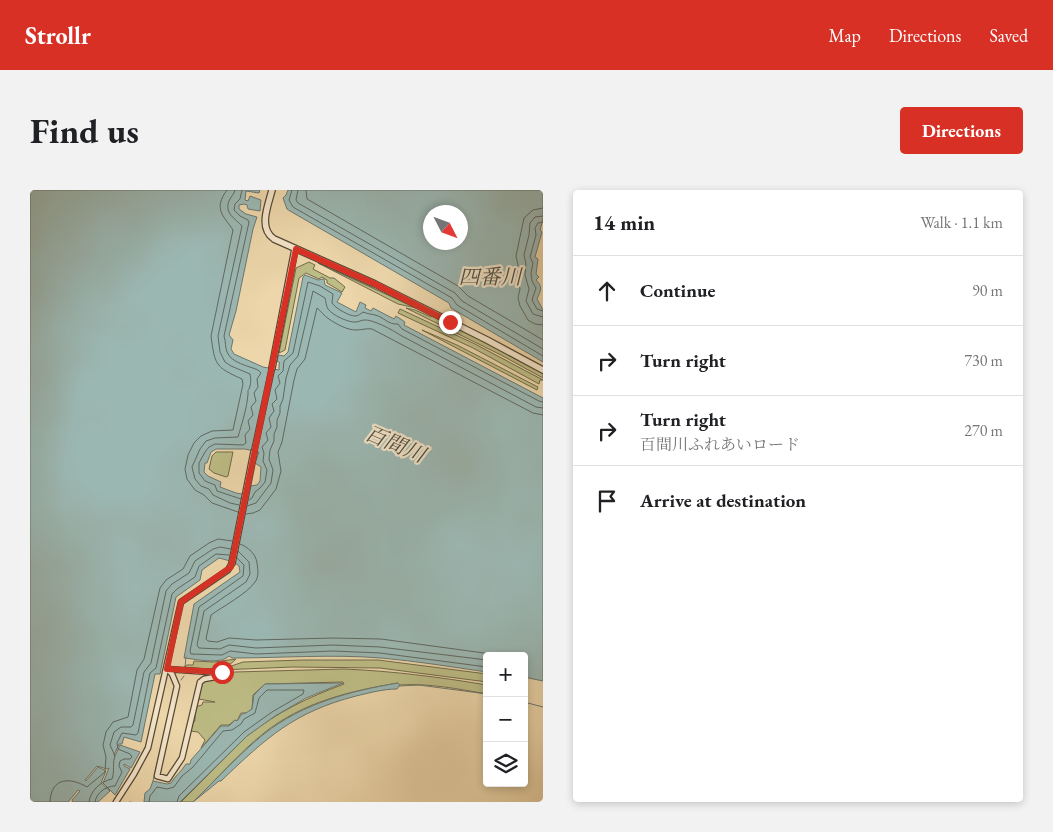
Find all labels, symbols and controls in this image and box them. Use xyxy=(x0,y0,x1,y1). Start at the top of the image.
text: Strollr xyxy=(25,20,91,51)
text: Map xyxy=(829,24,861,47)
text: Directions xyxy=(889,24,961,47)
text: Saved xyxy=(989,24,1028,47)
button: Directions xyxy=(900,107,1023,154)
text: Find us xyxy=(30,108,139,153)
north arrow xyxy=(423,205,468,250)
text: 14 min xyxy=(593,209,655,236)
text: Walk · 1.1 km xyxy=(920,212,1003,233)
water label: 四番川 xyxy=(459,263,523,290)
icon: ahead xyxy=(593,277,621,305)
text: Continue xyxy=(640,278,715,303)
text: 90 m xyxy=(972,280,1003,301)
route end xyxy=(439,311,462,334)
icon: right xyxy=(593,347,621,375)
text: Turn right xyxy=(640,348,726,373)
text: 730 m xyxy=(964,350,1003,371)
text: Turn right xyxy=(640,407,726,432)
icon: right xyxy=(593,417,621,445)
water label: 百間川 xyxy=(361,419,431,469)
text: 270 m xyxy=(964,420,1003,441)
text: 百間川ふれあいロード xyxy=(640,434,800,455)
icon: arrive xyxy=(593,487,621,515)
text: Arrive at destination xyxy=(640,488,806,513)
map controls xyxy=(483,652,528,787)
button: + xyxy=(483,652,528,697)
route start xyxy=(211,661,234,684)
button: − xyxy=(483,697,528,742)
button: layers xyxy=(483,742,528,787)

